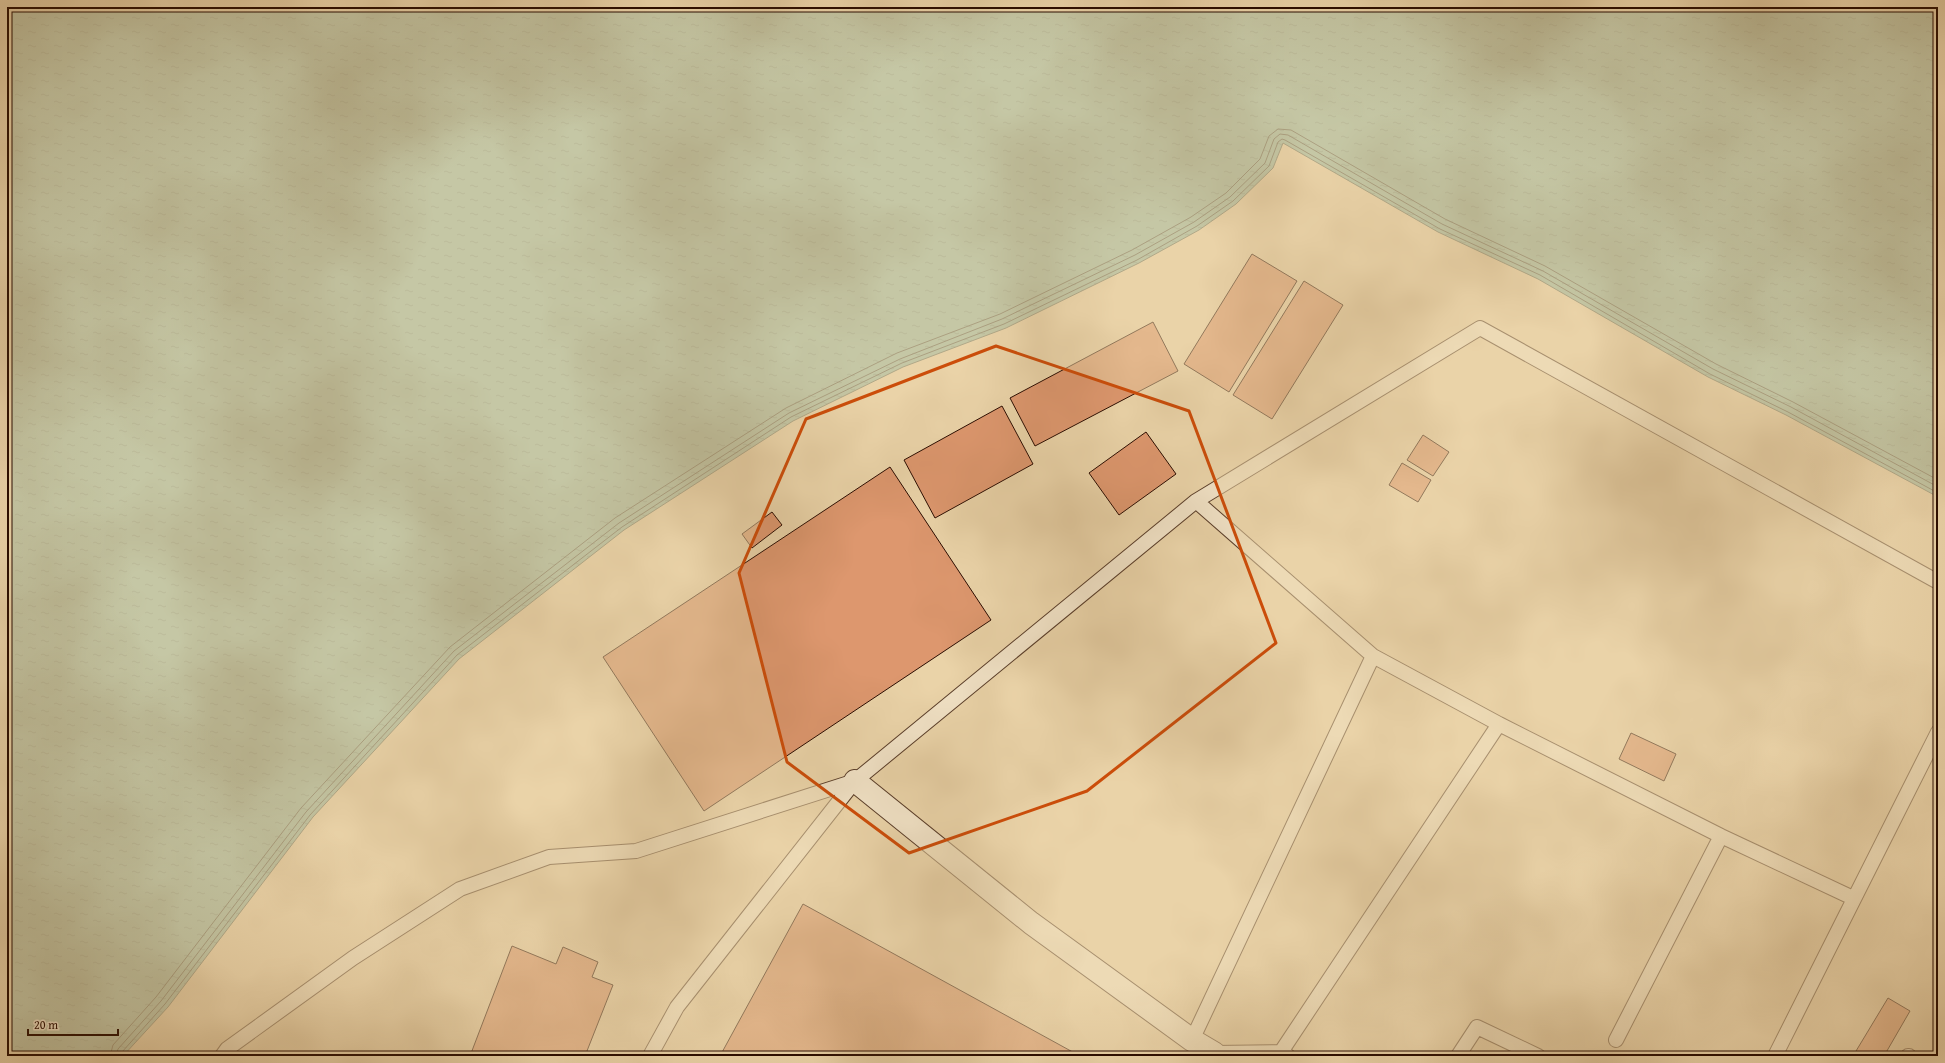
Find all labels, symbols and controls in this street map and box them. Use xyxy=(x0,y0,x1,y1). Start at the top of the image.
scale bar xyxy=(28,1011,118,1037)
text: 20 m xyxy=(34,1016,58,1033)

